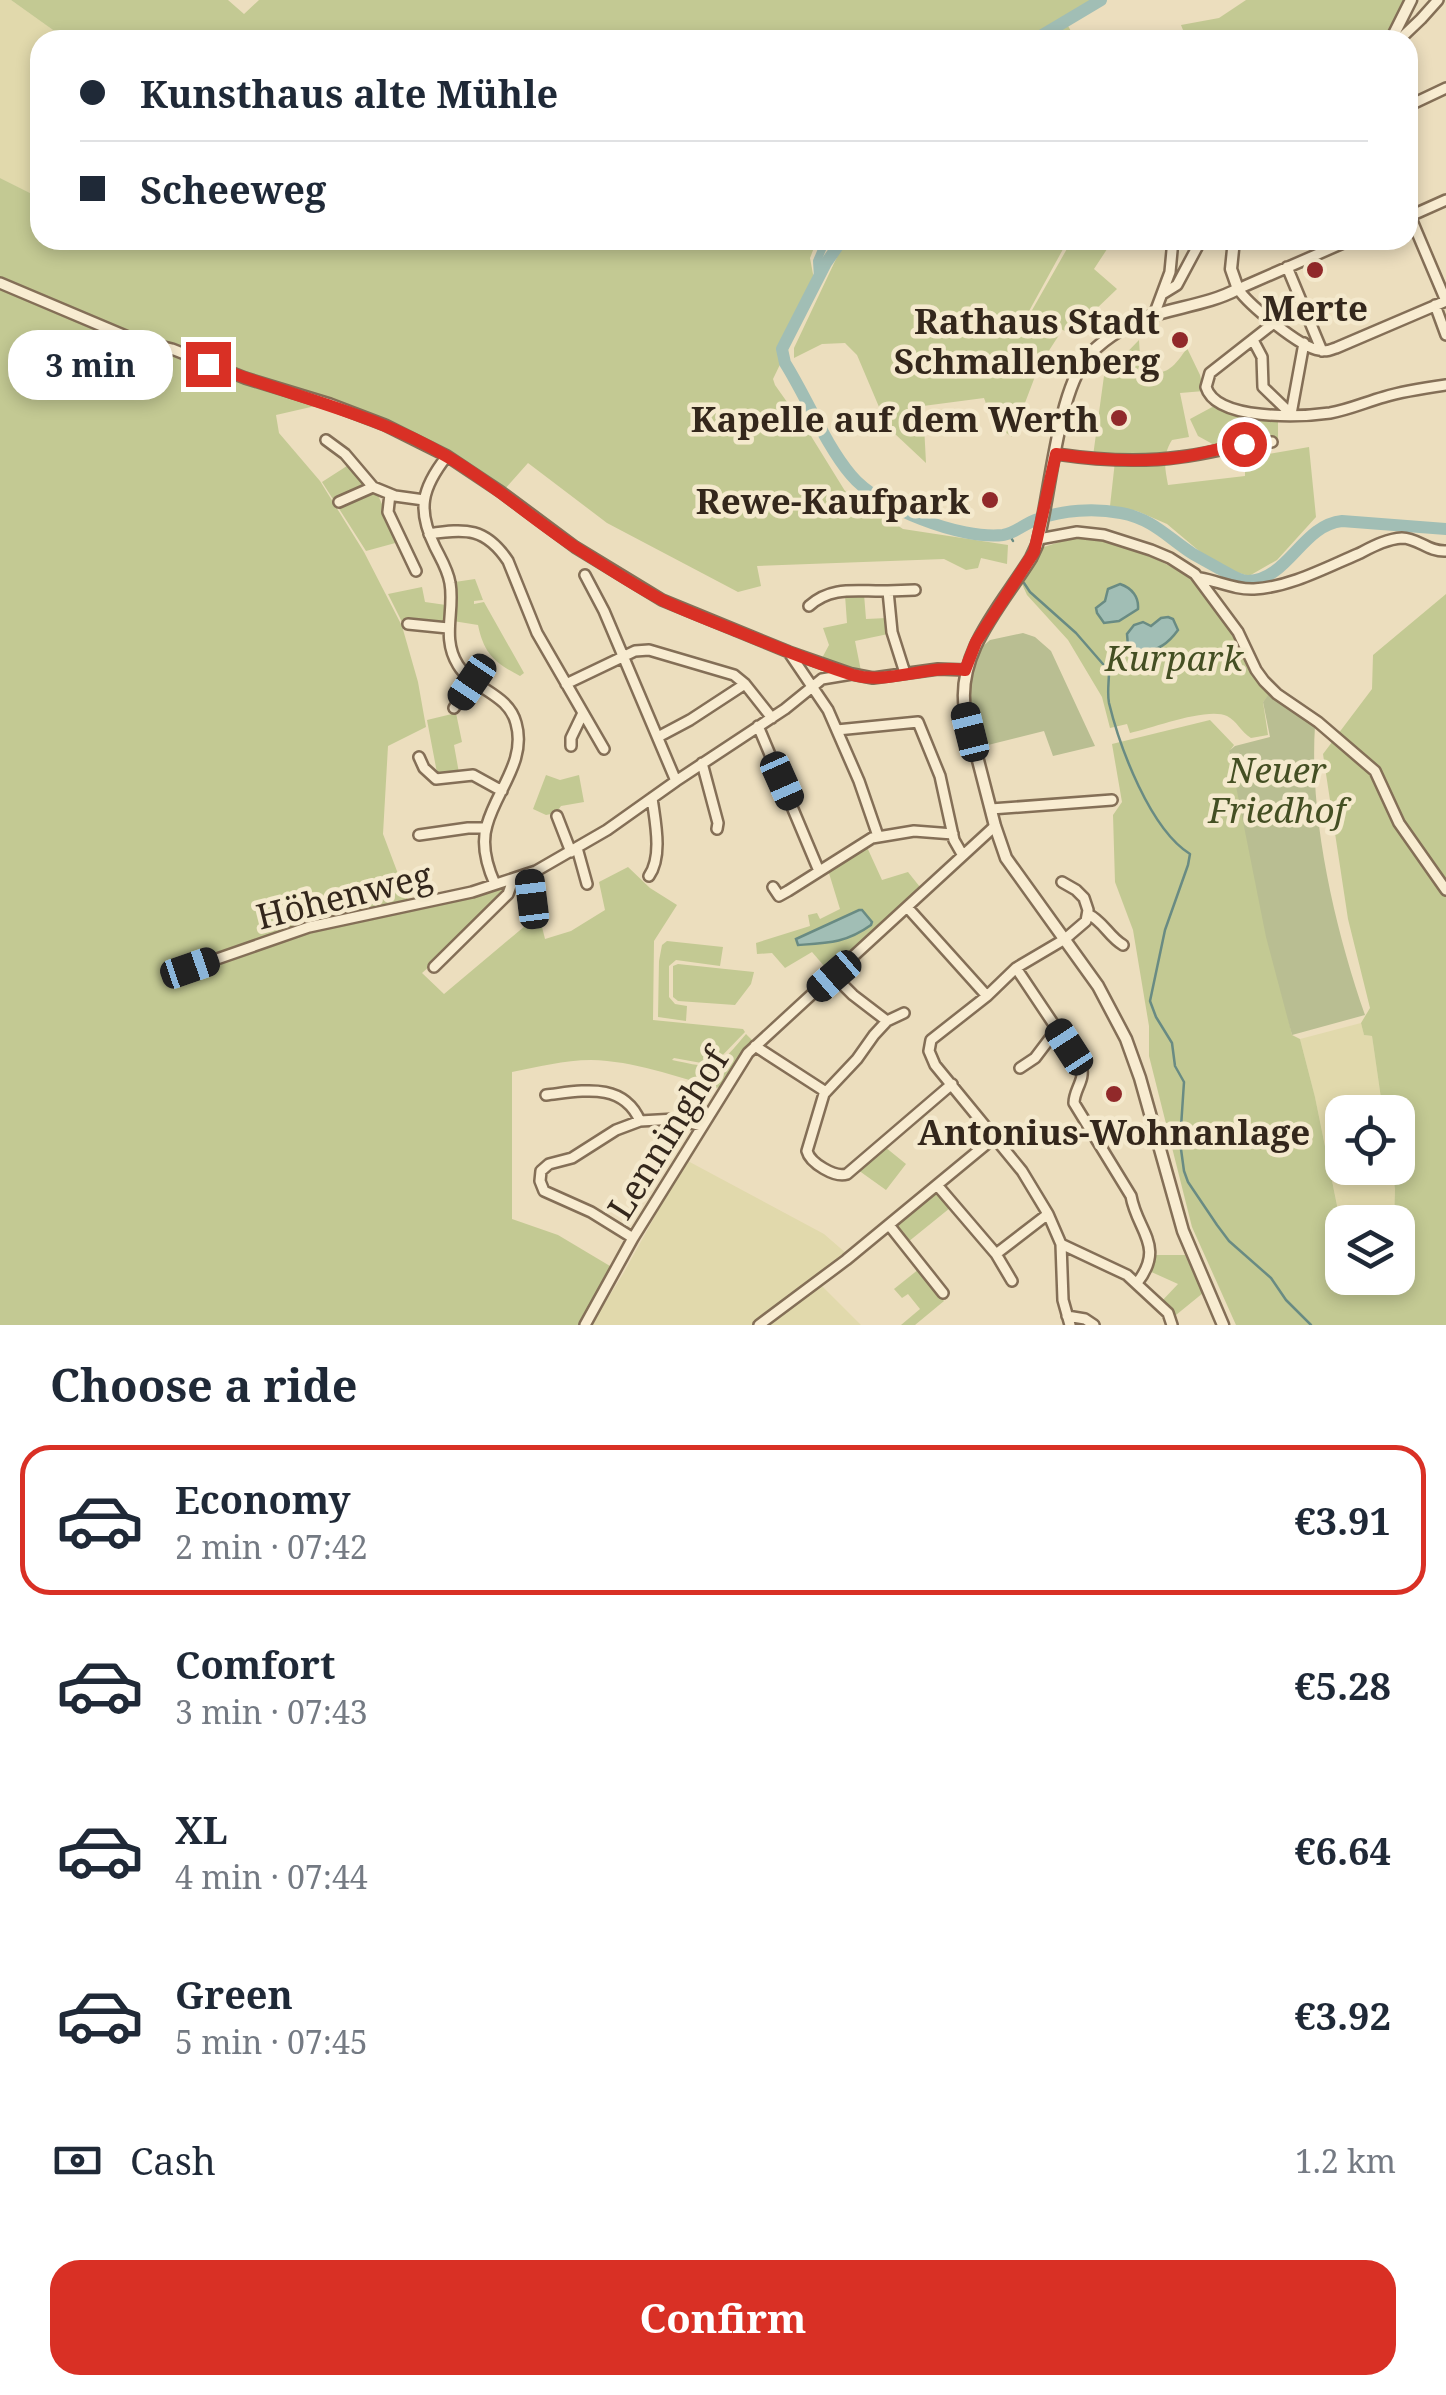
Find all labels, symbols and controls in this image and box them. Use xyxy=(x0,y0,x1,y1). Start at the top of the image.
text: Kunsthaus alte Mühle xyxy=(140,67,558,119)
text: Scheeweg xyxy=(140,163,326,215)
marker: Merte xyxy=(1304,259,1326,281)
place label: Merte xyxy=(1262,284,1368,331)
place label: Rathaus Stadt Schmallenberg xyxy=(894,297,1160,384)
callout: 3 min xyxy=(8,329,173,399)
marker: Rathaus Stadt Schmallenberg xyxy=(1169,329,1191,351)
route end xyxy=(186,342,231,387)
text: 3 min xyxy=(45,343,136,386)
place label: Kapelle auf dem Werth xyxy=(691,395,1099,442)
marker: Kapelle auf dem Werth xyxy=(1108,407,1130,429)
route start xyxy=(1222,422,1267,467)
place label: Rewe-Kaufpark xyxy=(696,477,971,524)
marker: Rewe-Kaufpark xyxy=(979,489,1001,511)
park label: Kurpark xyxy=(1104,634,1244,681)
car xyxy=(443,649,501,715)
car xyxy=(948,699,992,765)
park label: Neuer Friedhof xyxy=(1207,746,1353,833)
car xyxy=(756,747,808,815)
street label: Höhenweg xyxy=(251,850,437,939)
car xyxy=(513,867,551,931)
car xyxy=(157,944,223,992)
car xyxy=(802,945,866,1007)
car xyxy=(1040,1014,1098,1080)
street label: Lenninghof xyxy=(596,1036,740,1228)
marker: Antonius-Wohnanlage xyxy=(1103,1083,1125,1105)
map controls xyxy=(1325,1095,1415,1295)
button: locate xyxy=(1325,1095,1415,1185)
place label: Antonius-Wohnanlage xyxy=(918,1108,1310,1155)
button: layers xyxy=(1325,1205,1415,1295)
text: Choose a ride xyxy=(50,1354,358,1415)
text: Economy xyxy=(175,1473,351,1525)
icon: car xyxy=(55,1475,145,1565)
text: €3.91 xyxy=(1294,1494,1391,1546)
text: 2 min · 07:42 xyxy=(175,1525,368,1568)
text: Comfort xyxy=(175,1638,335,1690)
icon: car xyxy=(55,1640,145,1730)
text: €5.28 xyxy=(1294,1659,1391,1711)
text: 3 min · 07:43 xyxy=(175,1690,368,1733)
text: XL xyxy=(175,1803,228,1855)
icon: car xyxy=(55,1805,145,1895)
text: €6.64 xyxy=(1294,1824,1391,1876)
text: 4 min · 07:44 xyxy=(175,1855,368,1898)
text: Green xyxy=(175,1968,293,2020)
icon: car xyxy=(55,1970,145,2060)
text: €3.92 xyxy=(1294,1989,1391,2041)
text: 5 min · 07:45 xyxy=(175,2020,368,2063)
icon: cash xyxy=(50,2133,105,2188)
text: Cash xyxy=(130,2134,216,2186)
text: 1.2 km xyxy=(1295,2139,1396,2182)
button: Confirm xyxy=(50,2260,1396,2375)

